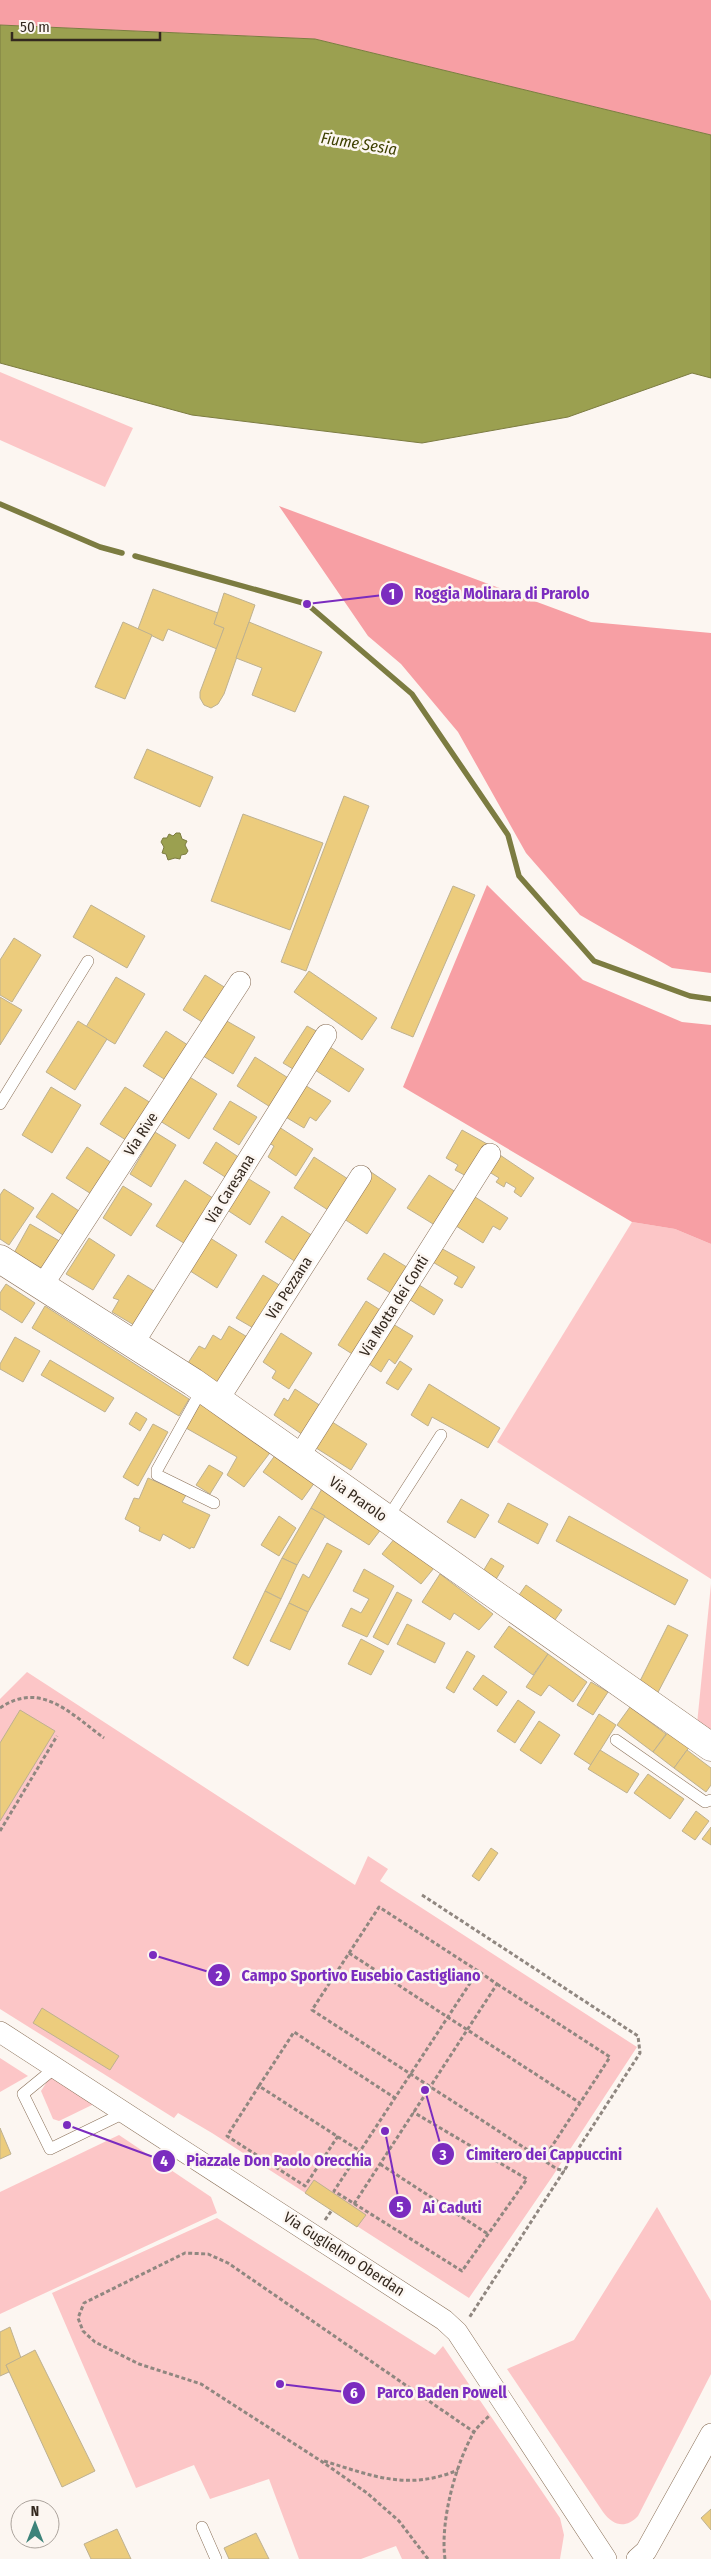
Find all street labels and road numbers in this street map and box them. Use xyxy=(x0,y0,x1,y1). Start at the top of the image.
street label: Via Rive xyxy=(120,1109,162,1159)
street label: Via Caresana xyxy=(202,1151,258,1227)
street label: Via Motta dei Conti xyxy=(356,1252,432,1360)
street label: Via Pezzana xyxy=(262,1253,316,1323)
street label: Via Prarolo xyxy=(326,1473,390,1525)
street label: Via Guglielmo Oberdan xyxy=(280,2208,408,2300)

